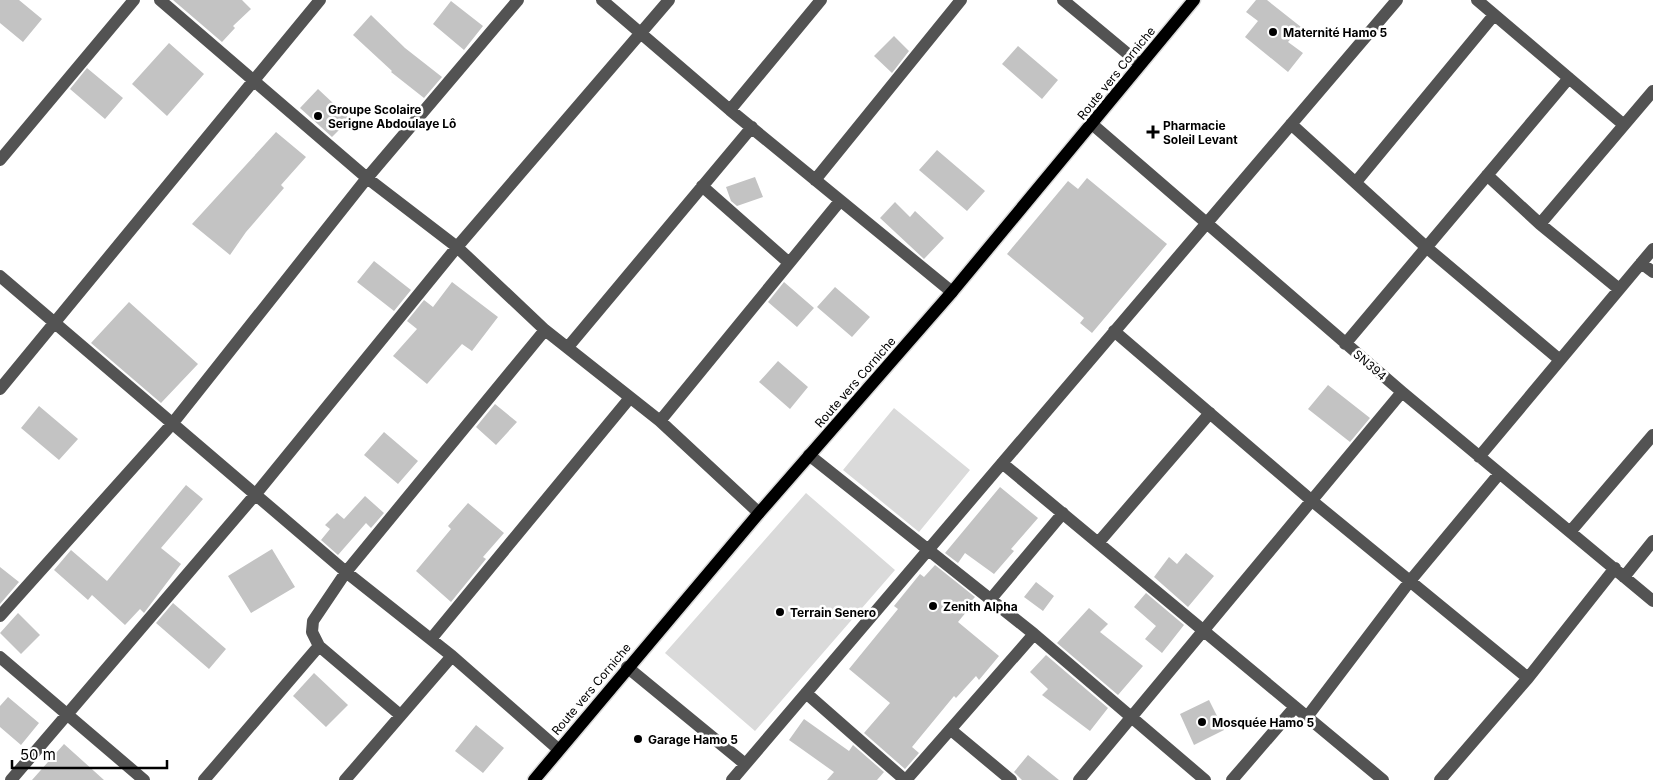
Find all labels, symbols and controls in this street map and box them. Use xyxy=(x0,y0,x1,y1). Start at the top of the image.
street label: Route vers Corniche xyxy=(1074,23,1158,123)
place label: Maternité Hamo 5 xyxy=(1283,25,1388,40)
marker: Maternité Hamo 5 xyxy=(1267,26,1279,38)
place label: Groupe Scolaire Serigne Abdoulaye Lô xyxy=(328,102,456,131)
marker: Groupe Scolaire Serigne Abdoulaye Lô xyxy=(312,110,324,122)
place label: Pharmacie Soleil Levant xyxy=(1163,118,1238,147)
marker: Pharmacie Soleil Levant xyxy=(1147,126,1159,138)
street label: Route vers Corniche xyxy=(811,334,899,430)
street label: SN394 xyxy=(1350,346,1390,384)
place label: Zenith Alpha xyxy=(943,599,1018,614)
marker: Zenith Alpha xyxy=(927,600,939,612)
place label: Terrain Senero xyxy=(790,605,876,620)
marker: Terrain Senero xyxy=(774,606,786,618)
street label: Route vers Corniche xyxy=(548,640,634,738)
place label: Mosquée Hamo 5 xyxy=(1212,715,1315,730)
marker: Mosquée Hamo 5 xyxy=(1196,716,1208,728)
place label: Garage Hamo 5 xyxy=(648,732,738,747)
marker: Garage Hamo 5 xyxy=(632,733,644,745)
scale bar xyxy=(12,738,168,770)
text: 50 m xyxy=(20,745,56,764)

